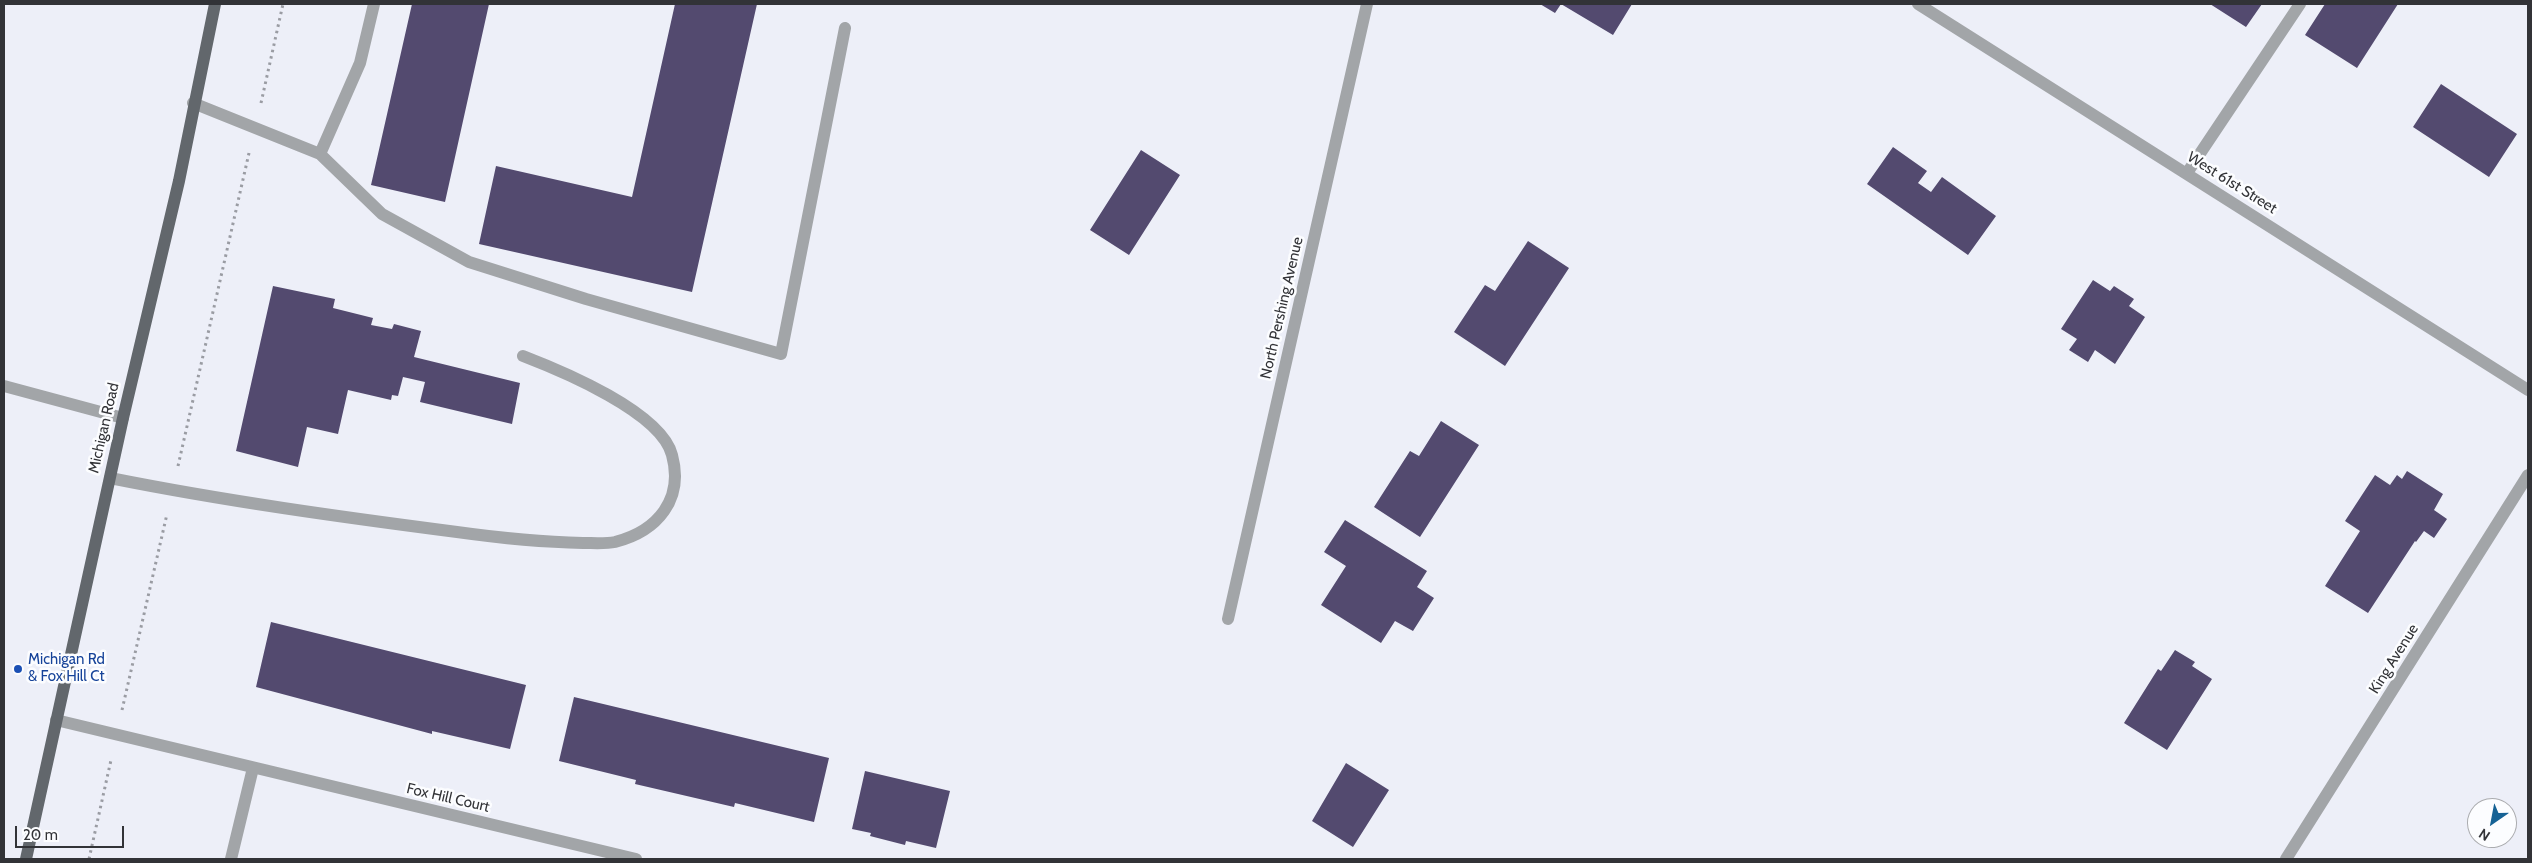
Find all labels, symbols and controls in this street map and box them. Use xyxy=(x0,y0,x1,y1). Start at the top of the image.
street label: West 61st Street xyxy=(2184,148,2280,218)
street label: North Pershing Avenue xyxy=(1257,235,1307,381)
street label: Michigan Road xyxy=(85,381,123,475)
street label: King Avenue xyxy=(2365,621,2423,697)
place label: Michigan Rd & Fox Hill Ct xyxy=(28,651,105,686)
marker: Michigan Rd & Fox Hill Ct xyxy=(12,663,24,675)
street label: Fox Hill Court xyxy=(405,780,491,816)
north arrow xyxy=(2467,798,2517,848)
scale bar xyxy=(18,816,126,848)
text: N xyxy=(2475,824,2493,845)
text: 20 m xyxy=(23,826,58,844)

